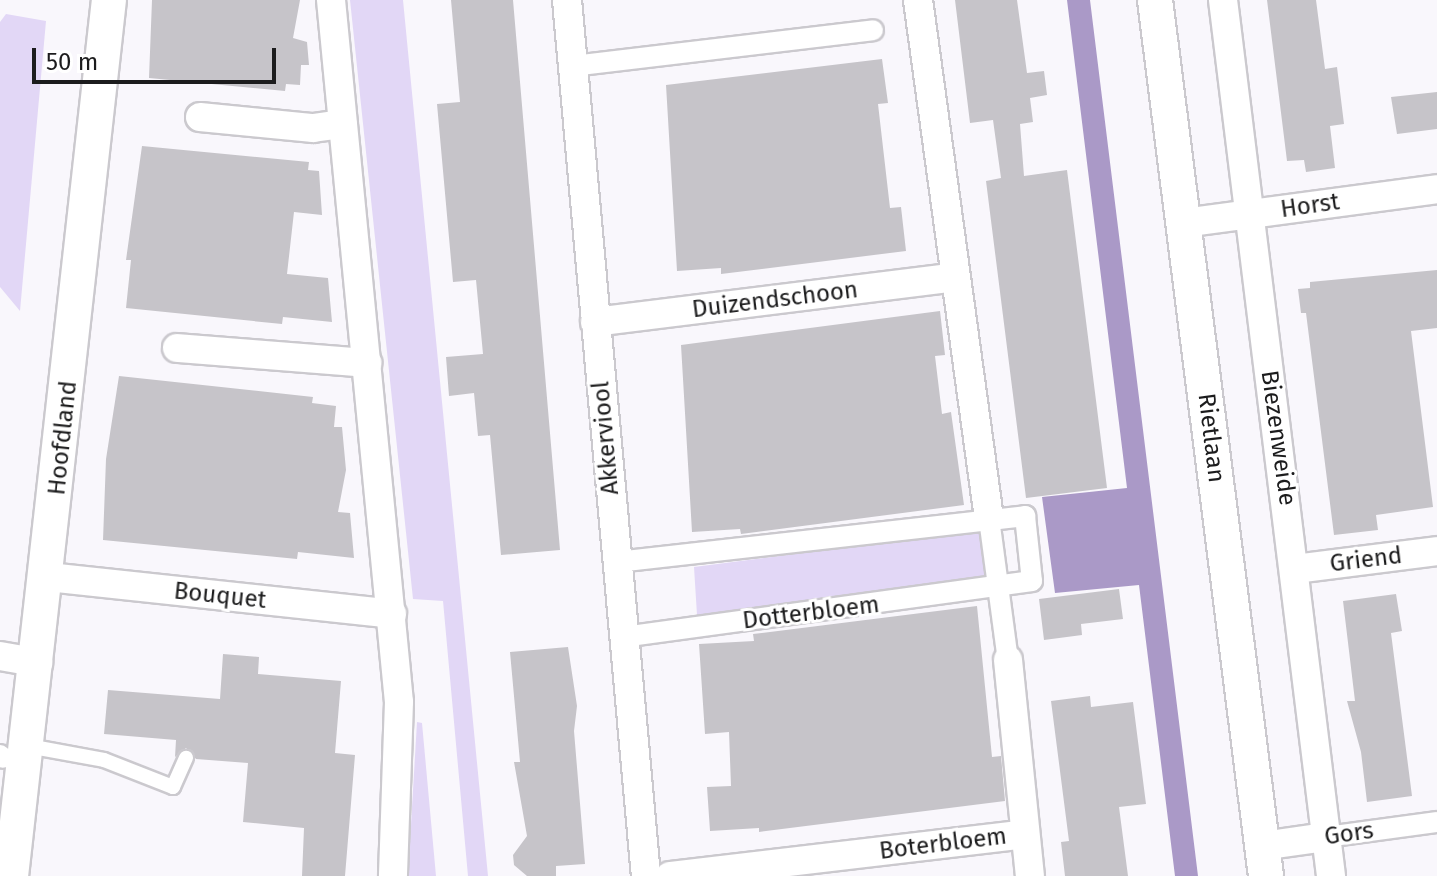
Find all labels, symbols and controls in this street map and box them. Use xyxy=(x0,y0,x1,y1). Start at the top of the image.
scale bar xyxy=(36,32,280,82)
text: 50 m xyxy=(46,48,98,76)
street label: Horst xyxy=(1279,188,1341,224)
street label: Duizendschoon xyxy=(690,276,860,324)
street label: Biezenweide xyxy=(1254,369,1302,507)
street label: Hoofdland xyxy=(43,379,83,497)
street label: Akkerviool xyxy=(587,380,625,496)
street label: Rietlaan xyxy=(1191,392,1231,484)
street label: Griend xyxy=(1328,541,1404,579)
street label: Bouquet xyxy=(172,577,268,615)
street label: Dotterbloem xyxy=(741,590,881,636)
street label: Gors xyxy=(1323,816,1375,852)
street label: Boterbloem xyxy=(878,822,1008,866)

